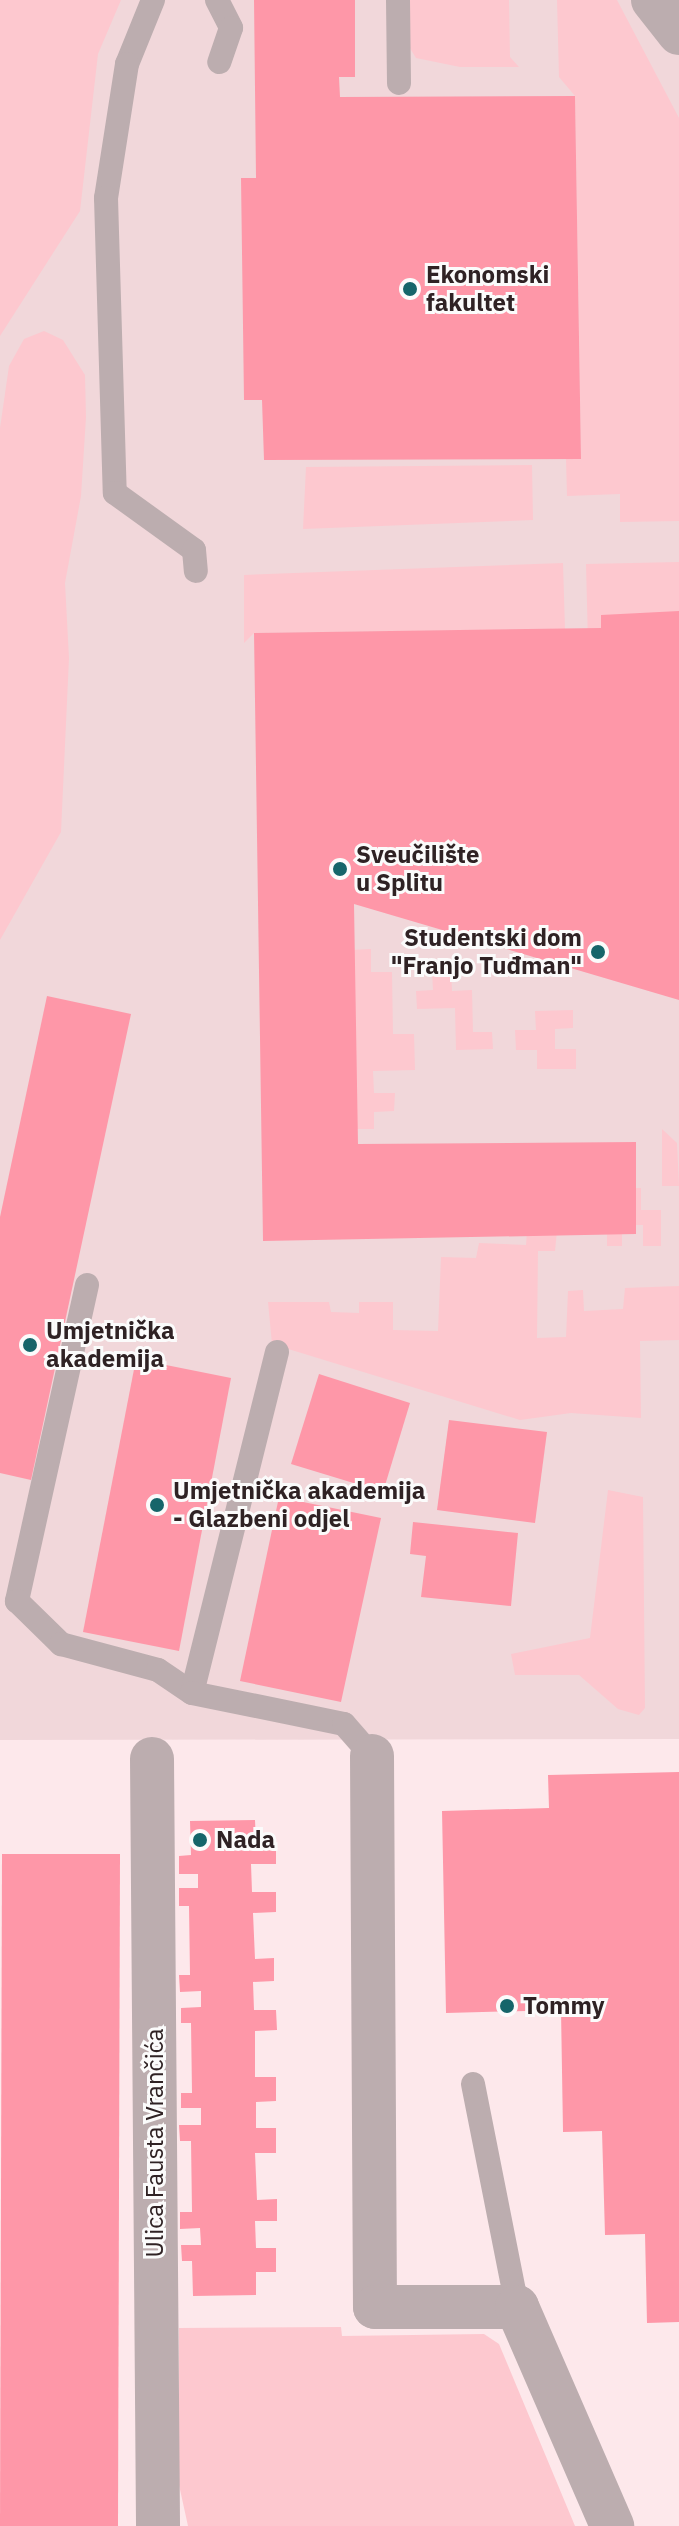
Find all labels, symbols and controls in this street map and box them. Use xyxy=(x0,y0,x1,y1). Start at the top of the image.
place label: Ekonomski fakultet xyxy=(426,261,549,317)
marker: Ekonomski fakultet xyxy=(401,280,419,298)
place label: Sveučilište u Splitu xyxy=(356,841,479,897)
marker: Sveučilište u Splitu xyxy=(331,860,349,878)
place label: Studentski dom "Franjo Tuđman" xyxy=(391,924,582,980)
marker: Studentski dom "Franjo Tuđman" xyxy=(589,943,607,961)
place label: Umjetnička akademija xyxy=(46,1317,175,1373)
marker: Umjetnička akademija xyxy=(21,1336,39,1354)
place label: Umjetnička akademija - Glazbeni odjel xyxy=(173,1477,425,1533)
marker: Umjetnička akademija - Glazbeni odjel xyxy=(148,1496,166,1514)
place label: Nada xyxy=(216,1826,275,1854)
marker: Nada xyxy=(191,1831,209,1849)
place label: Tommy xyxy=(523,1992,605,2020)
marker: Tommy xyxy=(498,1997,516,2015)
street label: Ulica Fausta Vrančića xyxy=(141,2028,169,2258)

